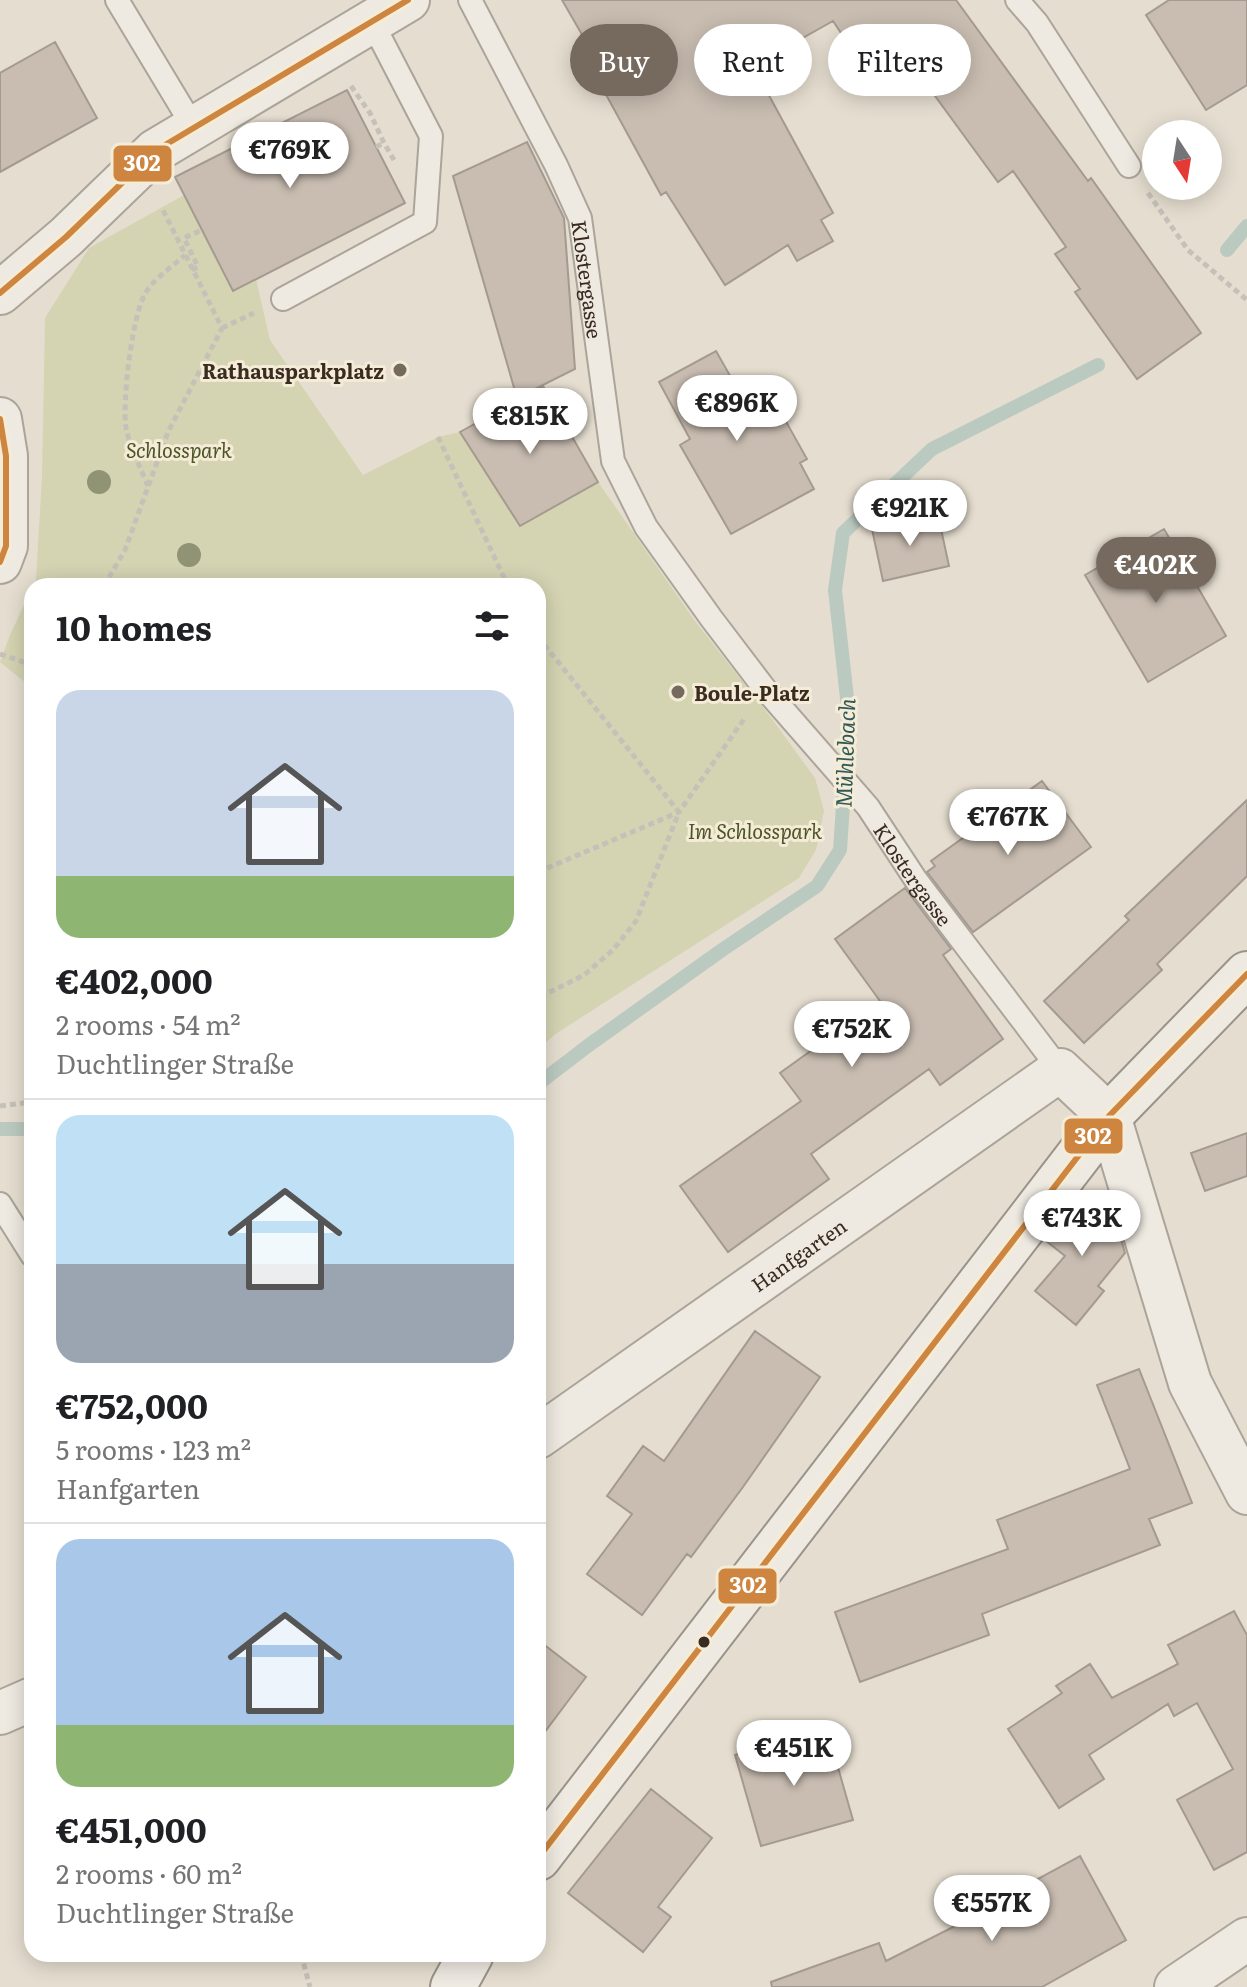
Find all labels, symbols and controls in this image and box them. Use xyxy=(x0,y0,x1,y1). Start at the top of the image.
chip: Buy xyxy=(570,24,678,96)
chip: Rent xyxy=(694,24,812,96)
chip: Filters xyxy=(828,24,971,96)
north arrow xyxy=(1142,120,1222,200)
map controls xyxy=(1142,120,1222,200)
pin: €769K xyxy=(234,122,346,190)
text: €769K xyxy=(249,128,331,167)
line badge: 302 xyxy=(112,144,173,183)
text: 302 xyxy=(123,145,161,178)
street label: Klostergasse xyxy=(565,218,611,340)
place label: Rathausparkplatz xyxy=(202,355,384,385)
marker: Rathausparkplatz xyxy=(391,361,409,379)
pin: €896K xyxy=(681,375,793,443)
text: €896K xyxy=(695,381,779,420)
pin: €815K xyxy=(474,388,586,456)
text: €815K xyxy=(491,394,569,433)
park label: Schlosspark xyxy=(126,434,232,464)
pin: €921K xyxy=(854,480,966,548)
text: €921K xyxy=(871,486,949,525)
pin: €402K xyxy=(1100,537,1212,605)
text: €402K xyxy=(1114,543,1198,582)
text: 10 homes xyxy=(56,601,212,651)
icon: filters xyxy=(470,604,514,648)
place label: Boule-Platz xyxy=(694,677,810,707)
marker: Boule-Platz xyxy=(669,683,687,701)
water label: Mühlebach xyxy=(826,698,862,808)
icon: home xyxy=(213,742,357,886)
pin: €767K xyxy=(952,789,1064,857)
text: €767K xyxy=(967,795,1049,834)
park label: Im Schlosspark xyxy=(688,815,822,845)
street label: Klostergasse xyxy=(867,817,960,932)
text: €402,000 xyxy=(56,954,213,1004)
pin: €752K xyxy=(796,1001,908,1069)
text: 2 rooms · 54 m² xyxy=(56,1004,241,1043)
text: €752K xyxy=(812,1007,892,1046)
text: Duchtlinger Straße xyxy=(56,1043,294,1082)
line badge: 302 xyxy=(1063,1117,1124,1155)
text: 302 xyxy=(1074,1118,1112,1151)
icon: home xyxy=(213,1167,357,1311)
pin: €743K xyxy=(1026,1190,1138,1258)
text: €743K xyxy=(1042,1196,1122,1235)
street label: Hanfgarten xyxy=(744,1210,852,1298)
text: €752,000 xyxy=(56,1379,208,1429)
text: 5 rooms · 123 m² xyxy=(56,1429,251,1468)
text: Hanfgarten xyxy=(56,1468,200,1507)
line badge: 302 xyxy=(717,1567,778,1605)
text: 302 xyxy=(729,1567,767,1600)
icon: home xyxy=(213,1591,357,1735)
unlabelled marker xyxy=(696,1634,712,1650)
pin: €451K xyxy=(738,1720,850,1788)
text: €451K xyxy=(754,1726,834,1765)
text: €451,000 xyxy=(56,1803,207,1853)
text: 2 rooms · 60 m² xyxy=(56,1853,242,1892)
pin: €557K xyxy=(936,1875,1048,1943)
text: €557K xyxy=(952,1881,1032,1920)
text: Duchtlinger Straße xyxy=(56,1892,294,1931)

